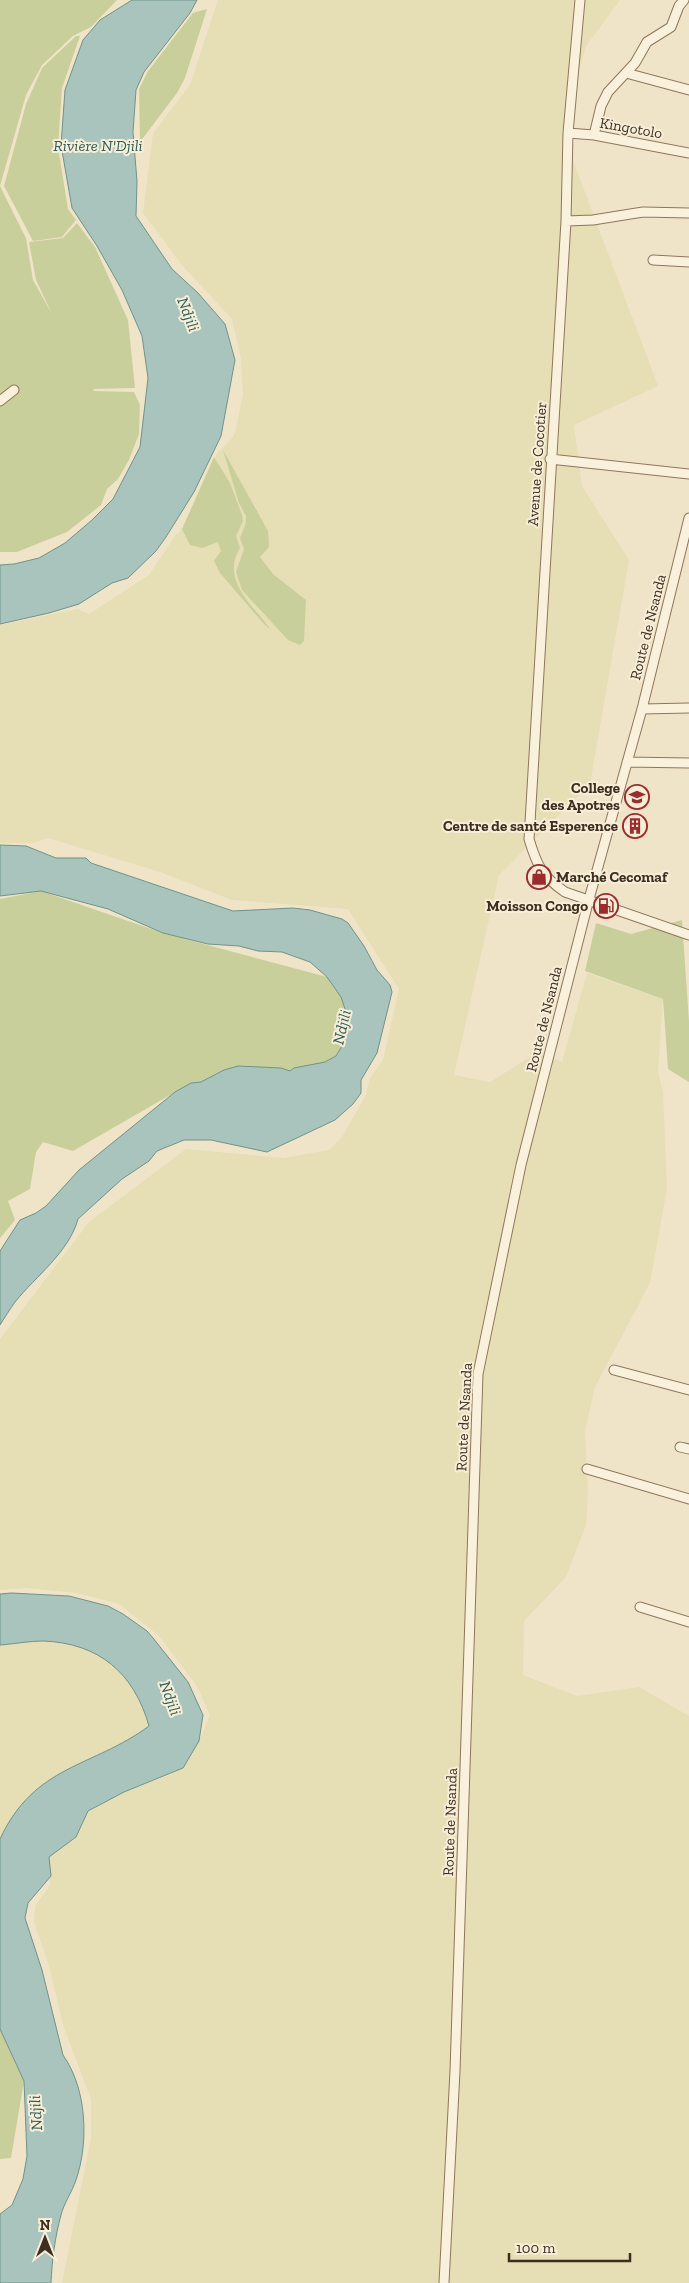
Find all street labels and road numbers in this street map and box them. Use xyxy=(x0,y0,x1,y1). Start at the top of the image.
street label: Kingotolo xyxy=(598,114,664,142)
street label: Avenue de Cocotier xyxy=(524,401,550,527)
street label: Route de Nsanda xyxy=(626,572,670,682)
street label: Route de Nsanda xyxy=(522,964,566,1074)
street label: Route de Nsanda xyxy=(452,1362,476,1472)
street label: Route de Nsanda xyxy=(439,1768,461,1876)

